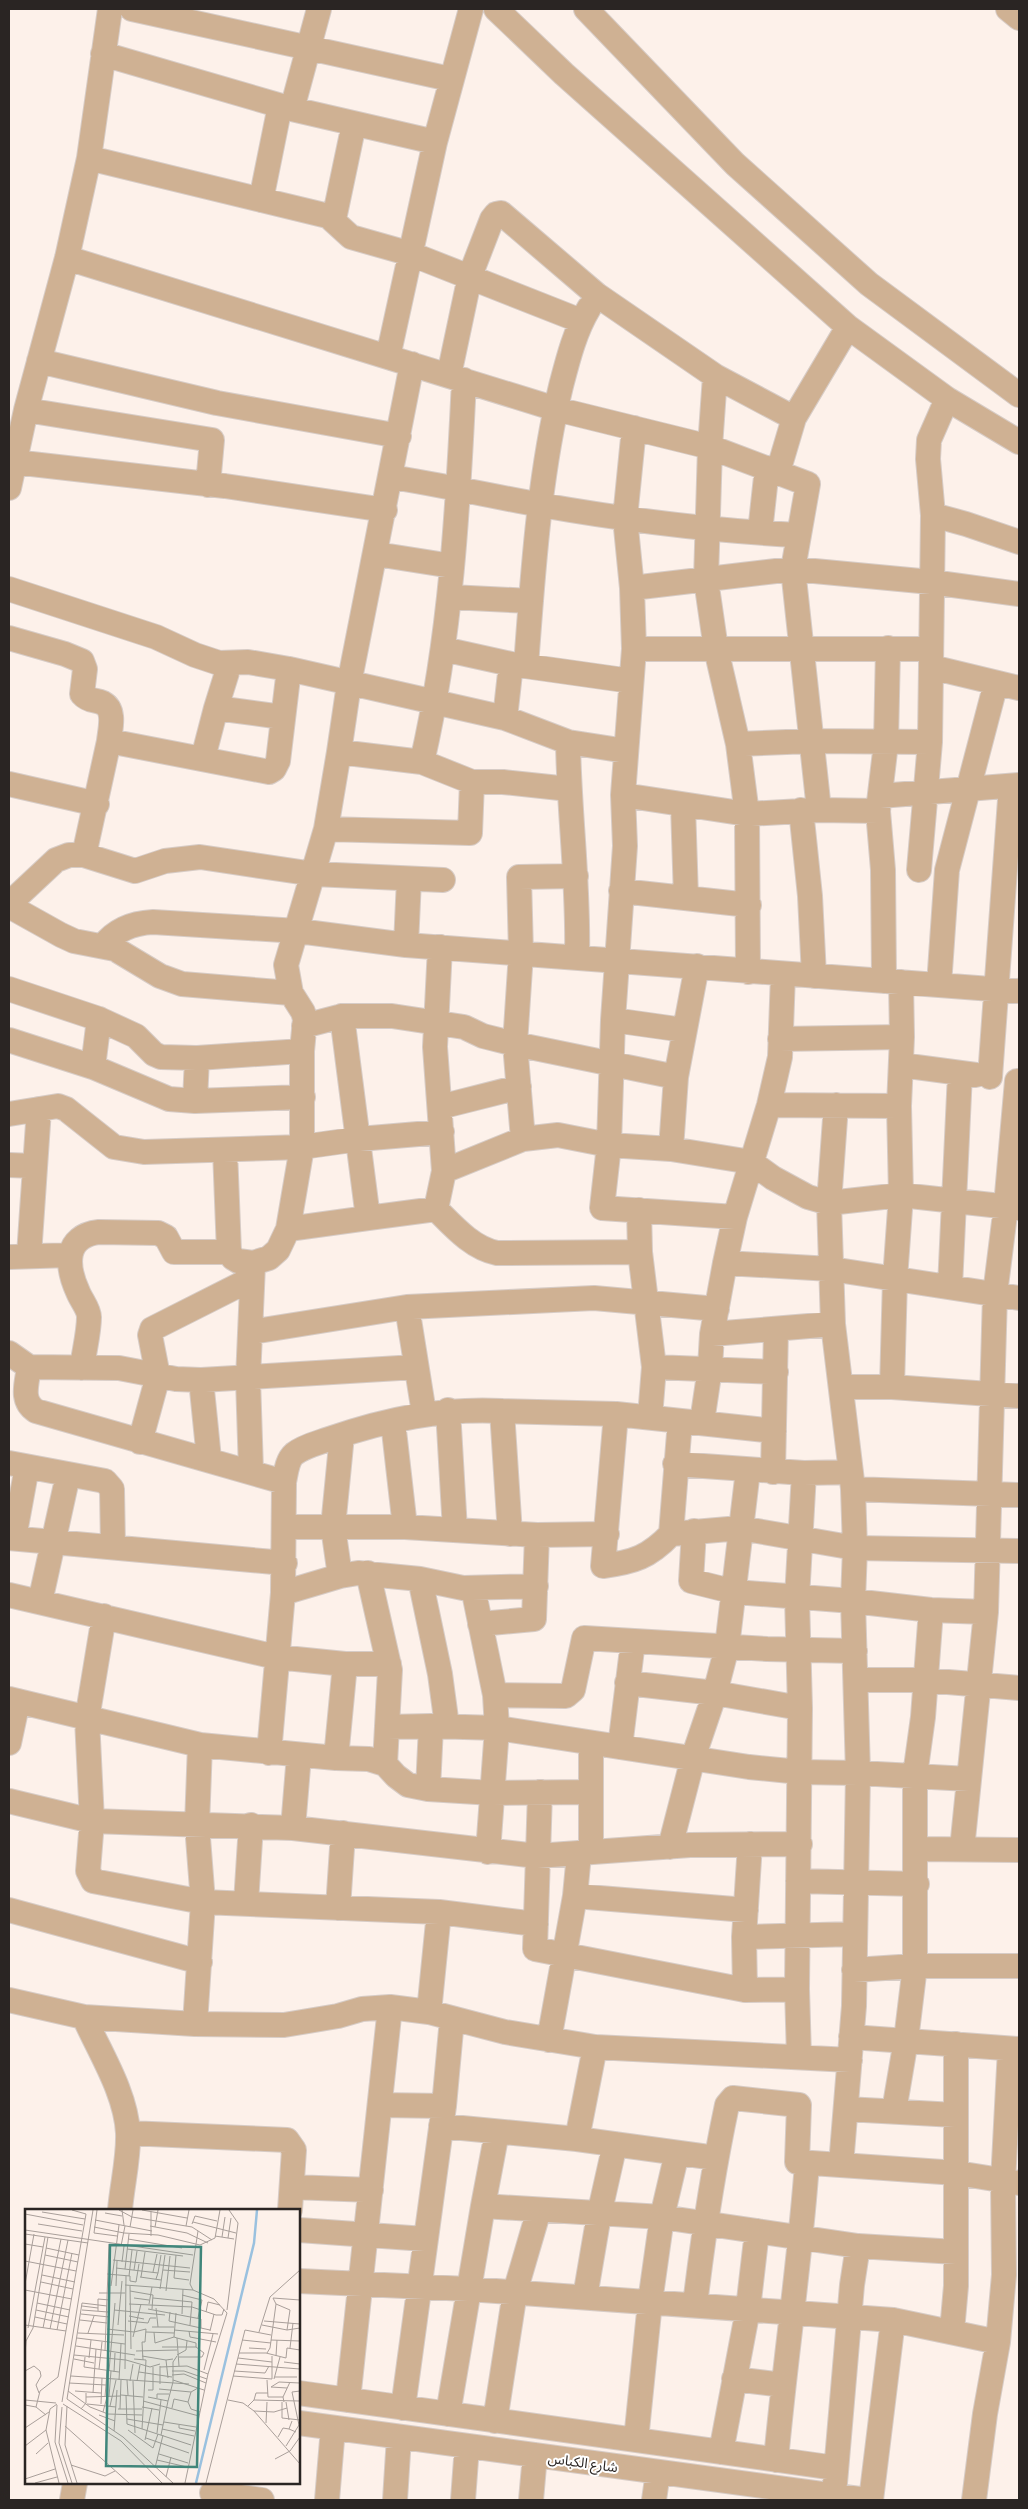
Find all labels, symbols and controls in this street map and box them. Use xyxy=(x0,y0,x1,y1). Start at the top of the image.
inset map xyxy=(25,2209,300,2484)
street label: شارع الكباس xyxy=(547,2447,619,2478)

